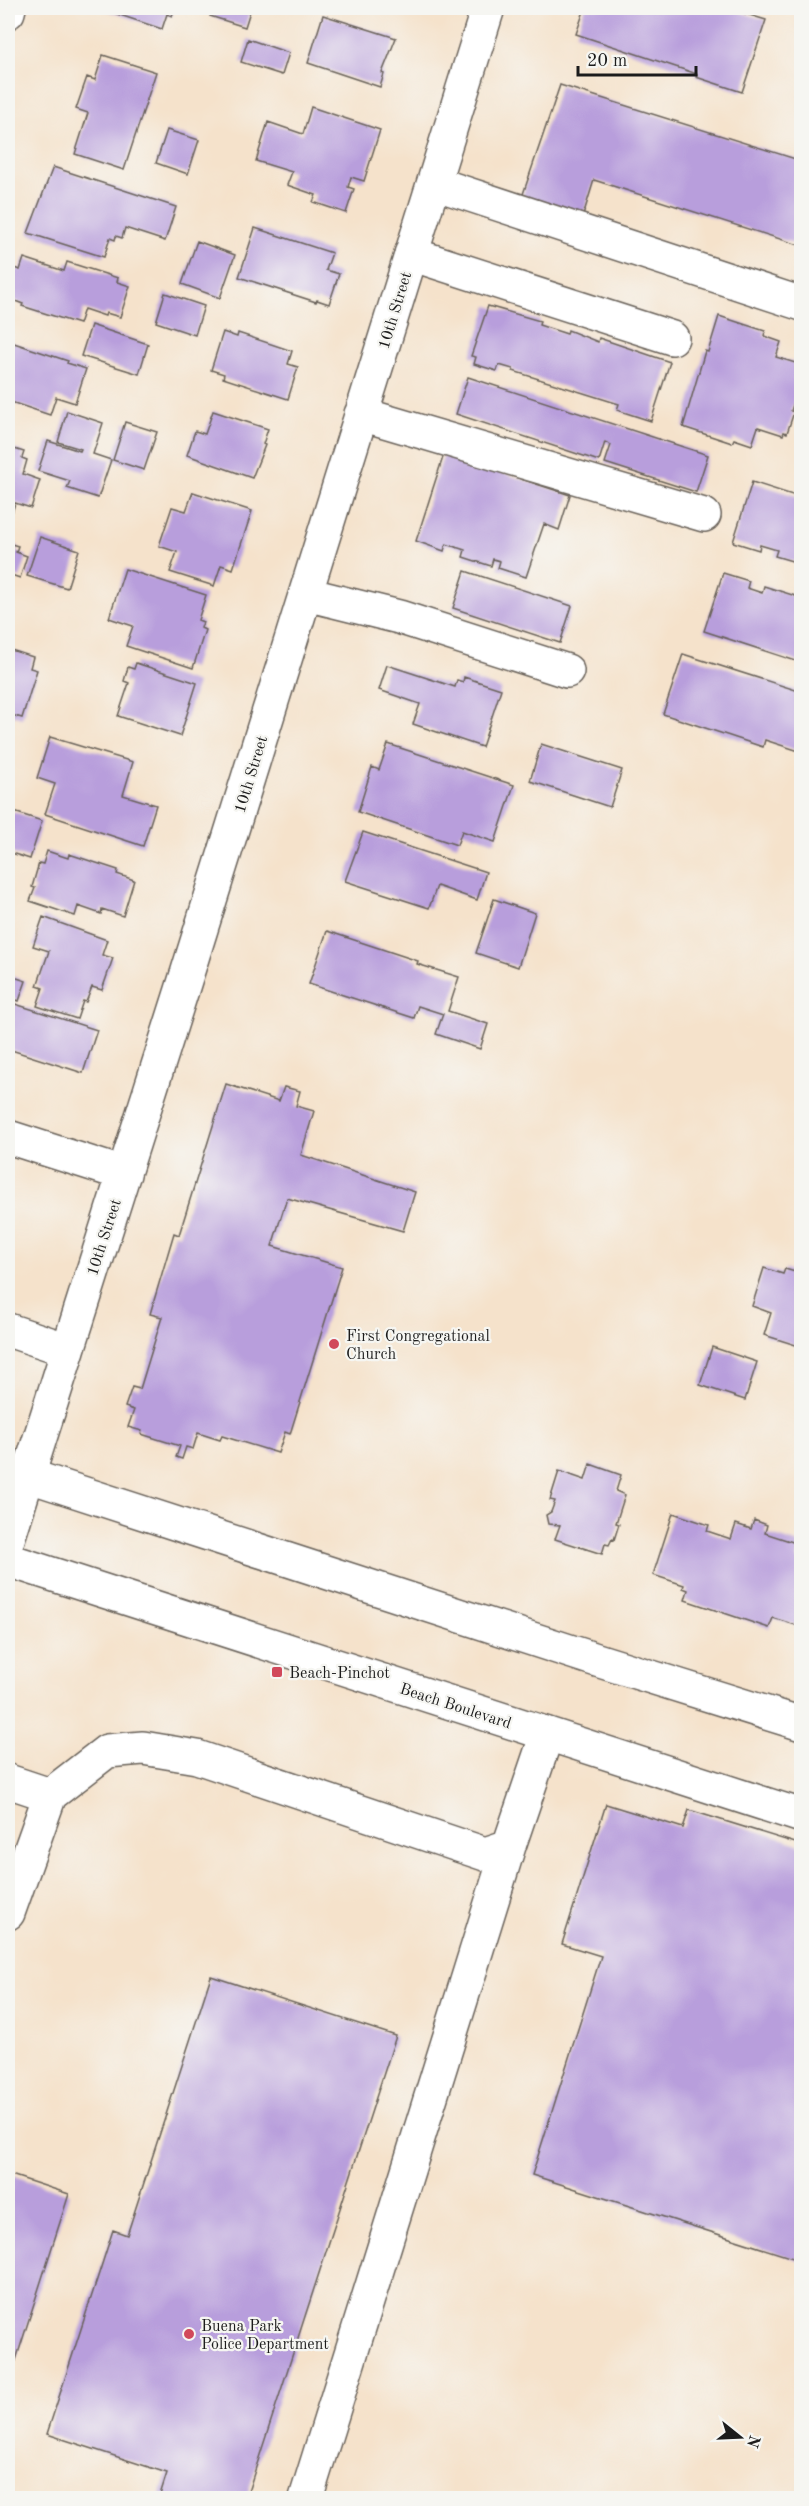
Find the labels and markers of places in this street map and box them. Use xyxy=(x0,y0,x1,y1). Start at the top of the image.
place label: First Congregational Church xyxy=(346,1329,490,1363)
marker: First Congregational Church xyxy=(327,1337,341,1351)
marker: Beach-Pinchot xyxy=(270,1665,284,1679)
place label: Beach-Pinchot xyxy=(289,1666,390,1682)
place label: Buena Park Police Department xyxy=(201,2319,329,2353)
marker: Buena Park Police Department xyxy=(182,2327,196,2341)

